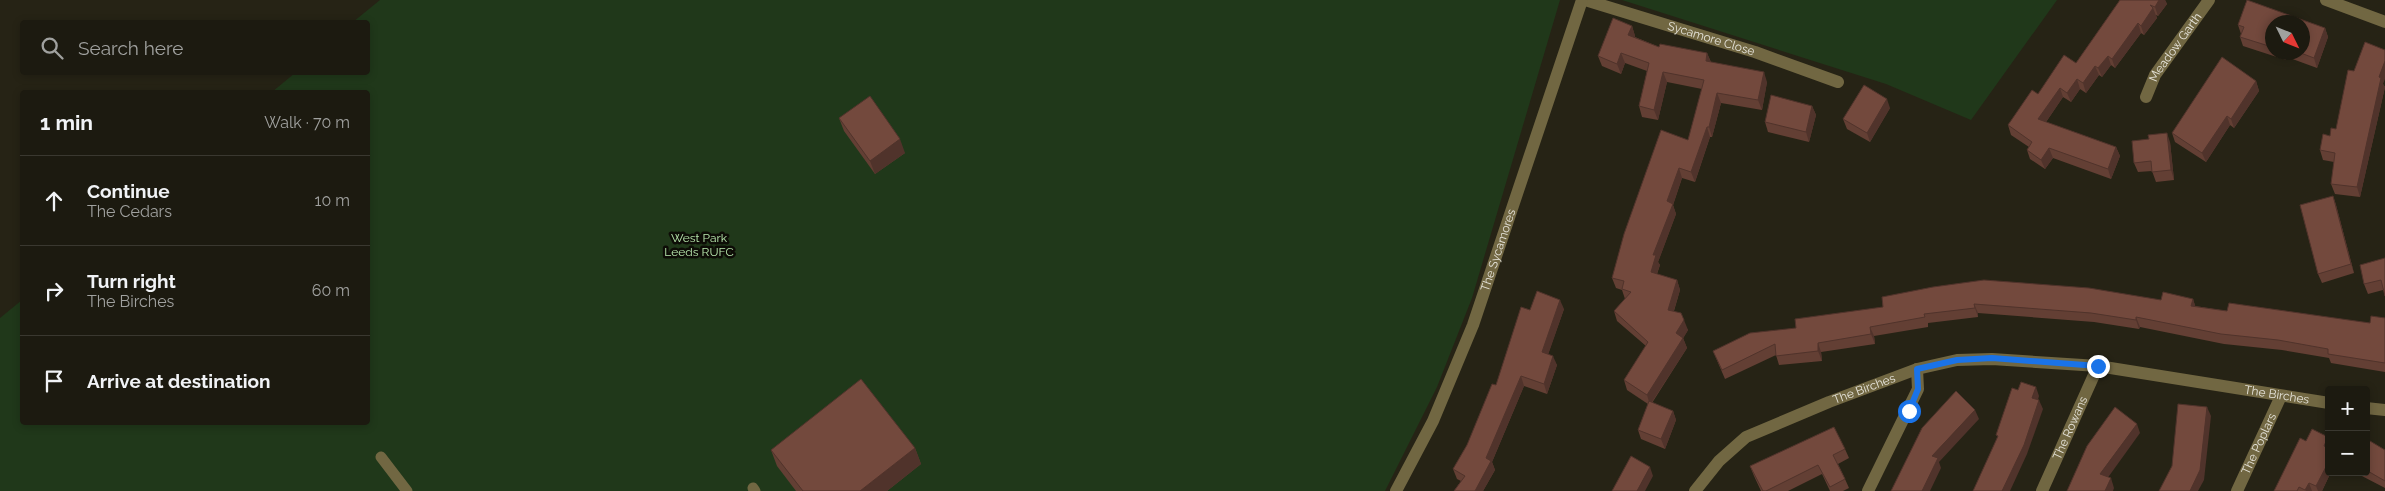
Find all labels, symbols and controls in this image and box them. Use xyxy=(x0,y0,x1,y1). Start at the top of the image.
street label: Meadow Garth xyxy=(2146,10,2204,84)
north arrow xyxy=(2265,15,2310,60)
street label: Sycamore Close xyxy=(1666,19,1756,59)
search box xyxy=(20,20,370,75)
icon: search xyxy=(38,34,66,62)
text: Search here xyxy=(78,37,184,59)
text: 1 min xyxy=(40,110,93,135)
text: Walk · 70 m xyxy=(264,113,350,132)
text: Continue xyxy=(87,180,170,202)
icon: ahead xyxy=(40,187,68,215)
text: 10 m xyxy=(315,191,350,210)
text: The Cedars xyxy=(87,202,172,221)
street label: The Sycamores xyxy=(1478,207,1518,293)
park label: West Park Leeds RUFC xyxy=(664,231,734,259)
text: Turn right xyxy=(87,270,176,292)
icon: right xyxy=(40,277,68,305)
text: 60 m xyxy=(312,281,350,300)
text: The Birches xyxy=(87,292,174,311)
route end xyxy=(2087,355,2110,378)
icon: arrive xyxy=(40,367,68,395)
text: Arrive at destination xyxy=(87,370,271,392)
street label: The Birches xyxy=(1831,371,1897,407)
street label: The Birches xyxy=(2243,383,2311,407)
map controls xyxy=(2325,386,2370,476)
button: + xyxy=(2325,386,2370,431)
street label: The Rowans xyxy=(2050,394,2091,462)
route start xyxy=(1898,400,1921,423)
street label: The Poplars xyxy=(2239,411,2279,477)
button: − xyxy=(2325,431,2370,476)

